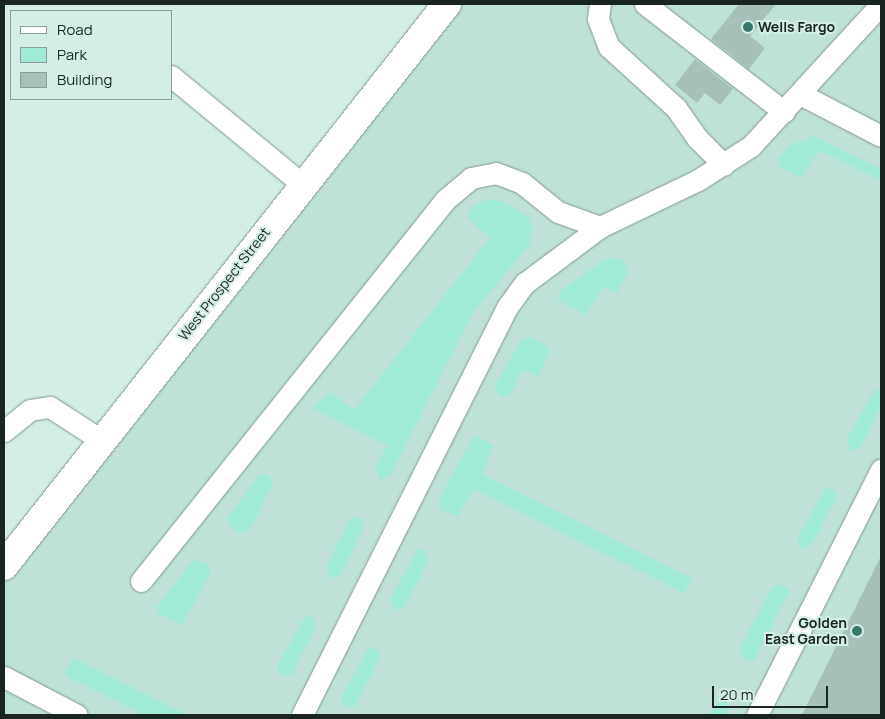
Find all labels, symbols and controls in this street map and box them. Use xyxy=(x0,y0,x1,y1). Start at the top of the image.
legend xyxy=(10,10,172,100)
text: Road xyxy=(57,19,93,40)
place label: Wells Fargo xyxy=(758,19,835,35)
marker: Wells Fargo xyxy=(742,21,754,33)
text: Park xyxy=(57,44,87,65)
text: Building xyxy=(57,69,112,90)
street label: West Prospect Street xyxy=(175,224,273,344)
place label: Golden East Garden xyxy=(765,615,847,648)
marker: Golden East Garden xyxy=(851,625,863,637)
scale bar xyxy=(715,676,831,708)
text: 20 m xyxy=(720,684,753,705)

